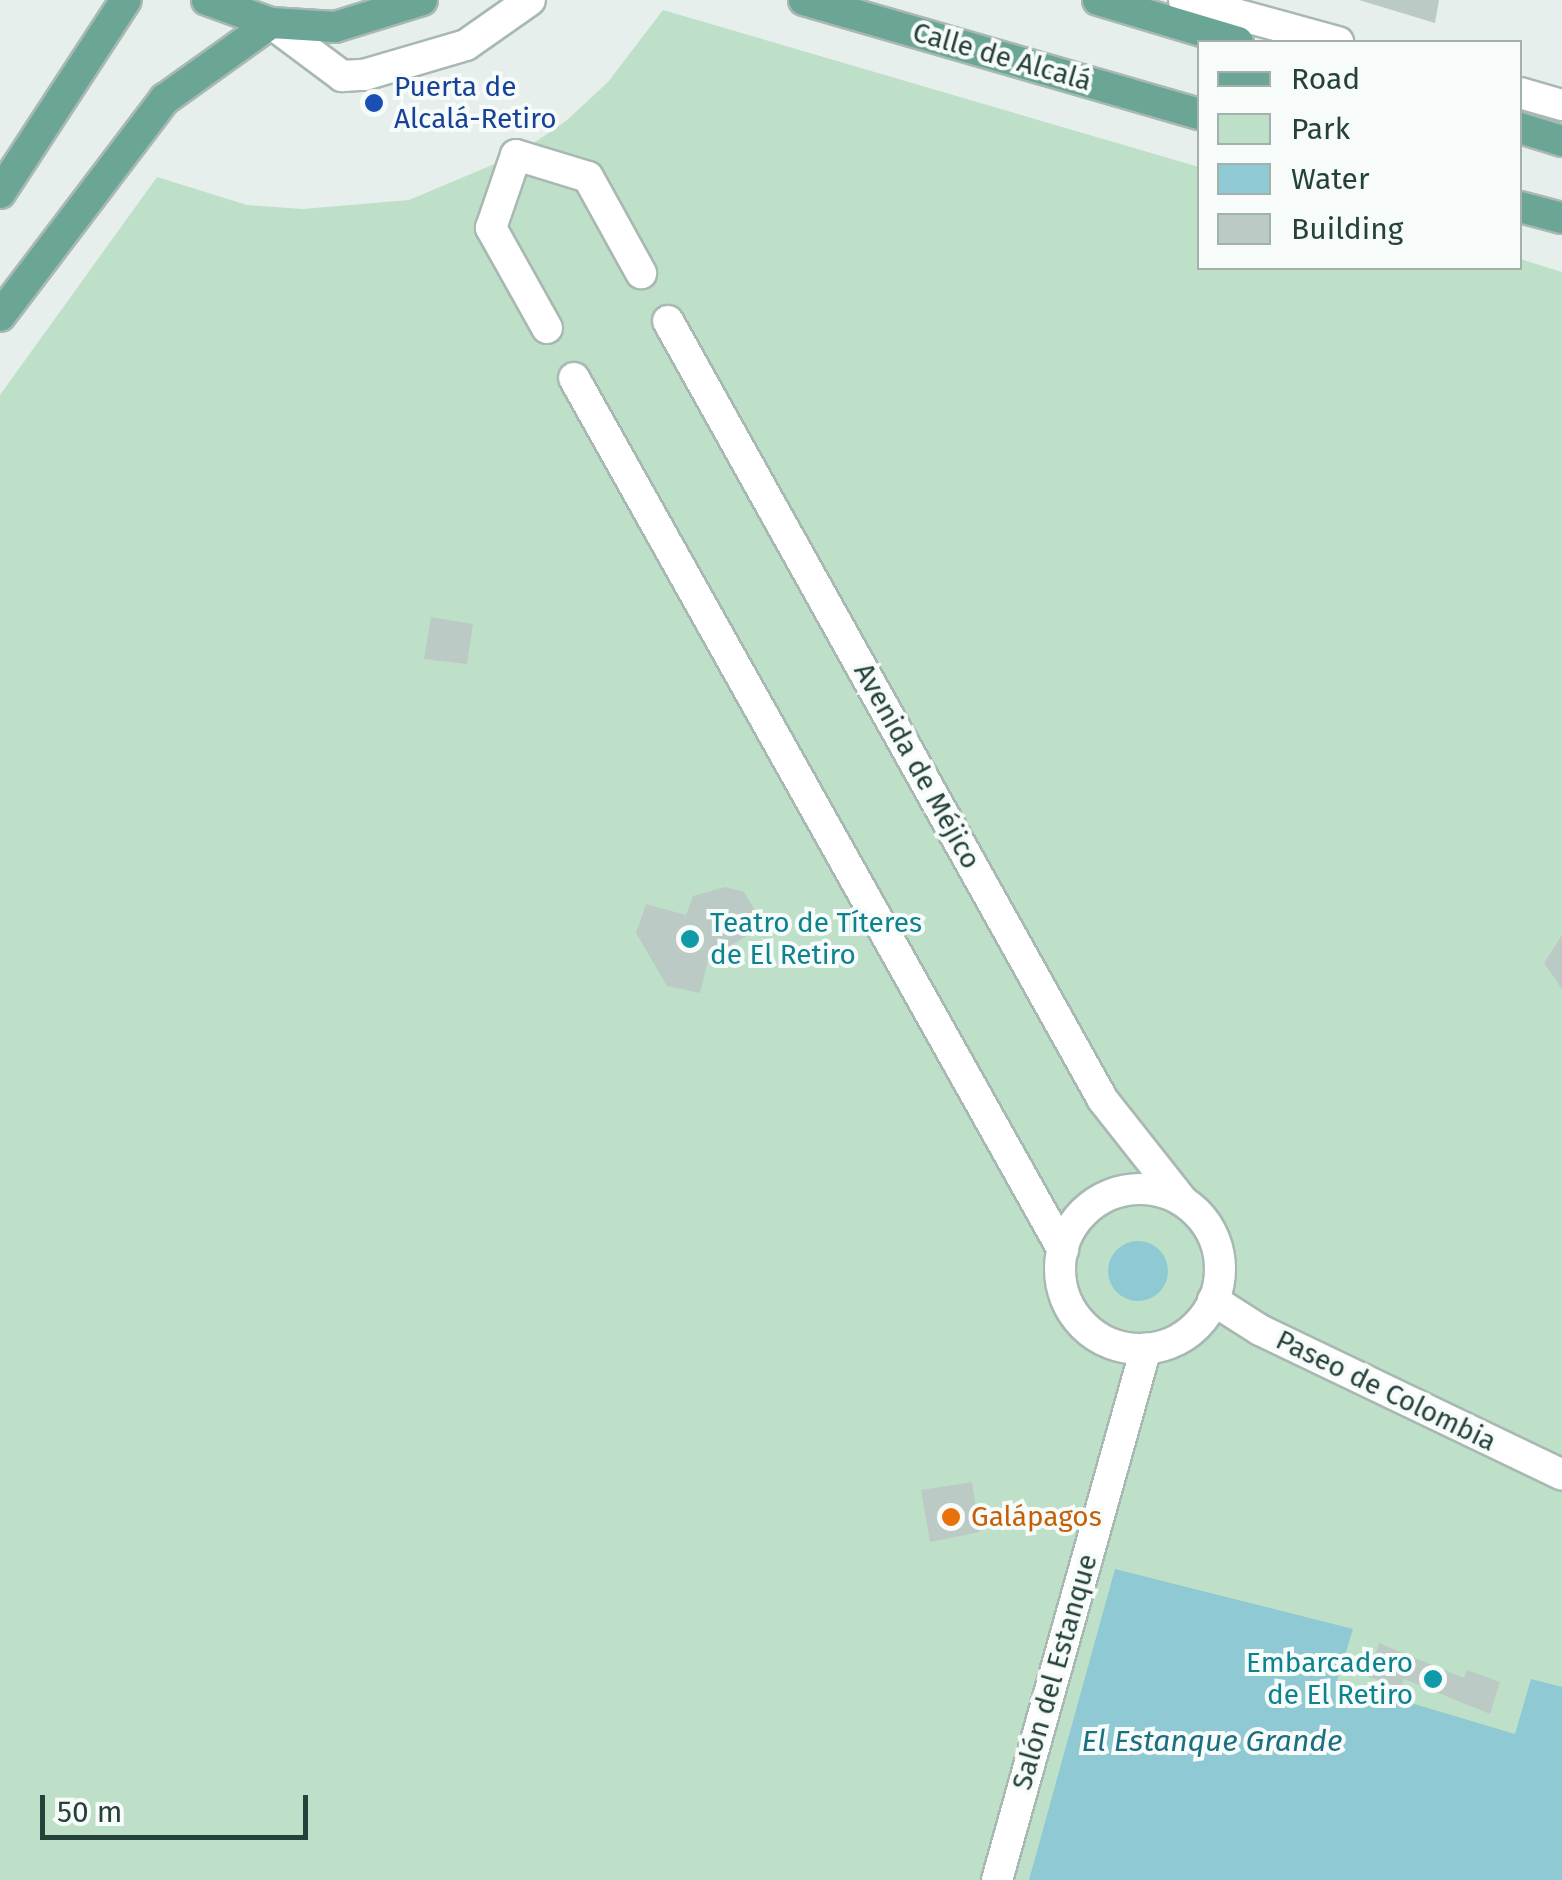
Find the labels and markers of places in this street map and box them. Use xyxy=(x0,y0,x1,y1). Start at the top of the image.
place label: Puerta de Alcalá-Retiro xyxy=(394,70,557,136)
marker: Puerta de Alcalá-Retiro xyxy=(363,92,385,114)
place label: Teatro de Títeres de El Retiro xyxy=(710,906,922,972)
marker: Teatro de Títeres de El Retiro xyxy=(679,928,701,950)
place label: Galápagos xyxy=(971,1500,1102,1534)
marker: Galápagos xyxy=(940,1506,962,1528)
place label: Embarcadero de El Retiro xyxy=(1246,1646,1413,1712)
marker: Embarcadero de El Retiro xyxy=(1422,1668,1444,1690)

